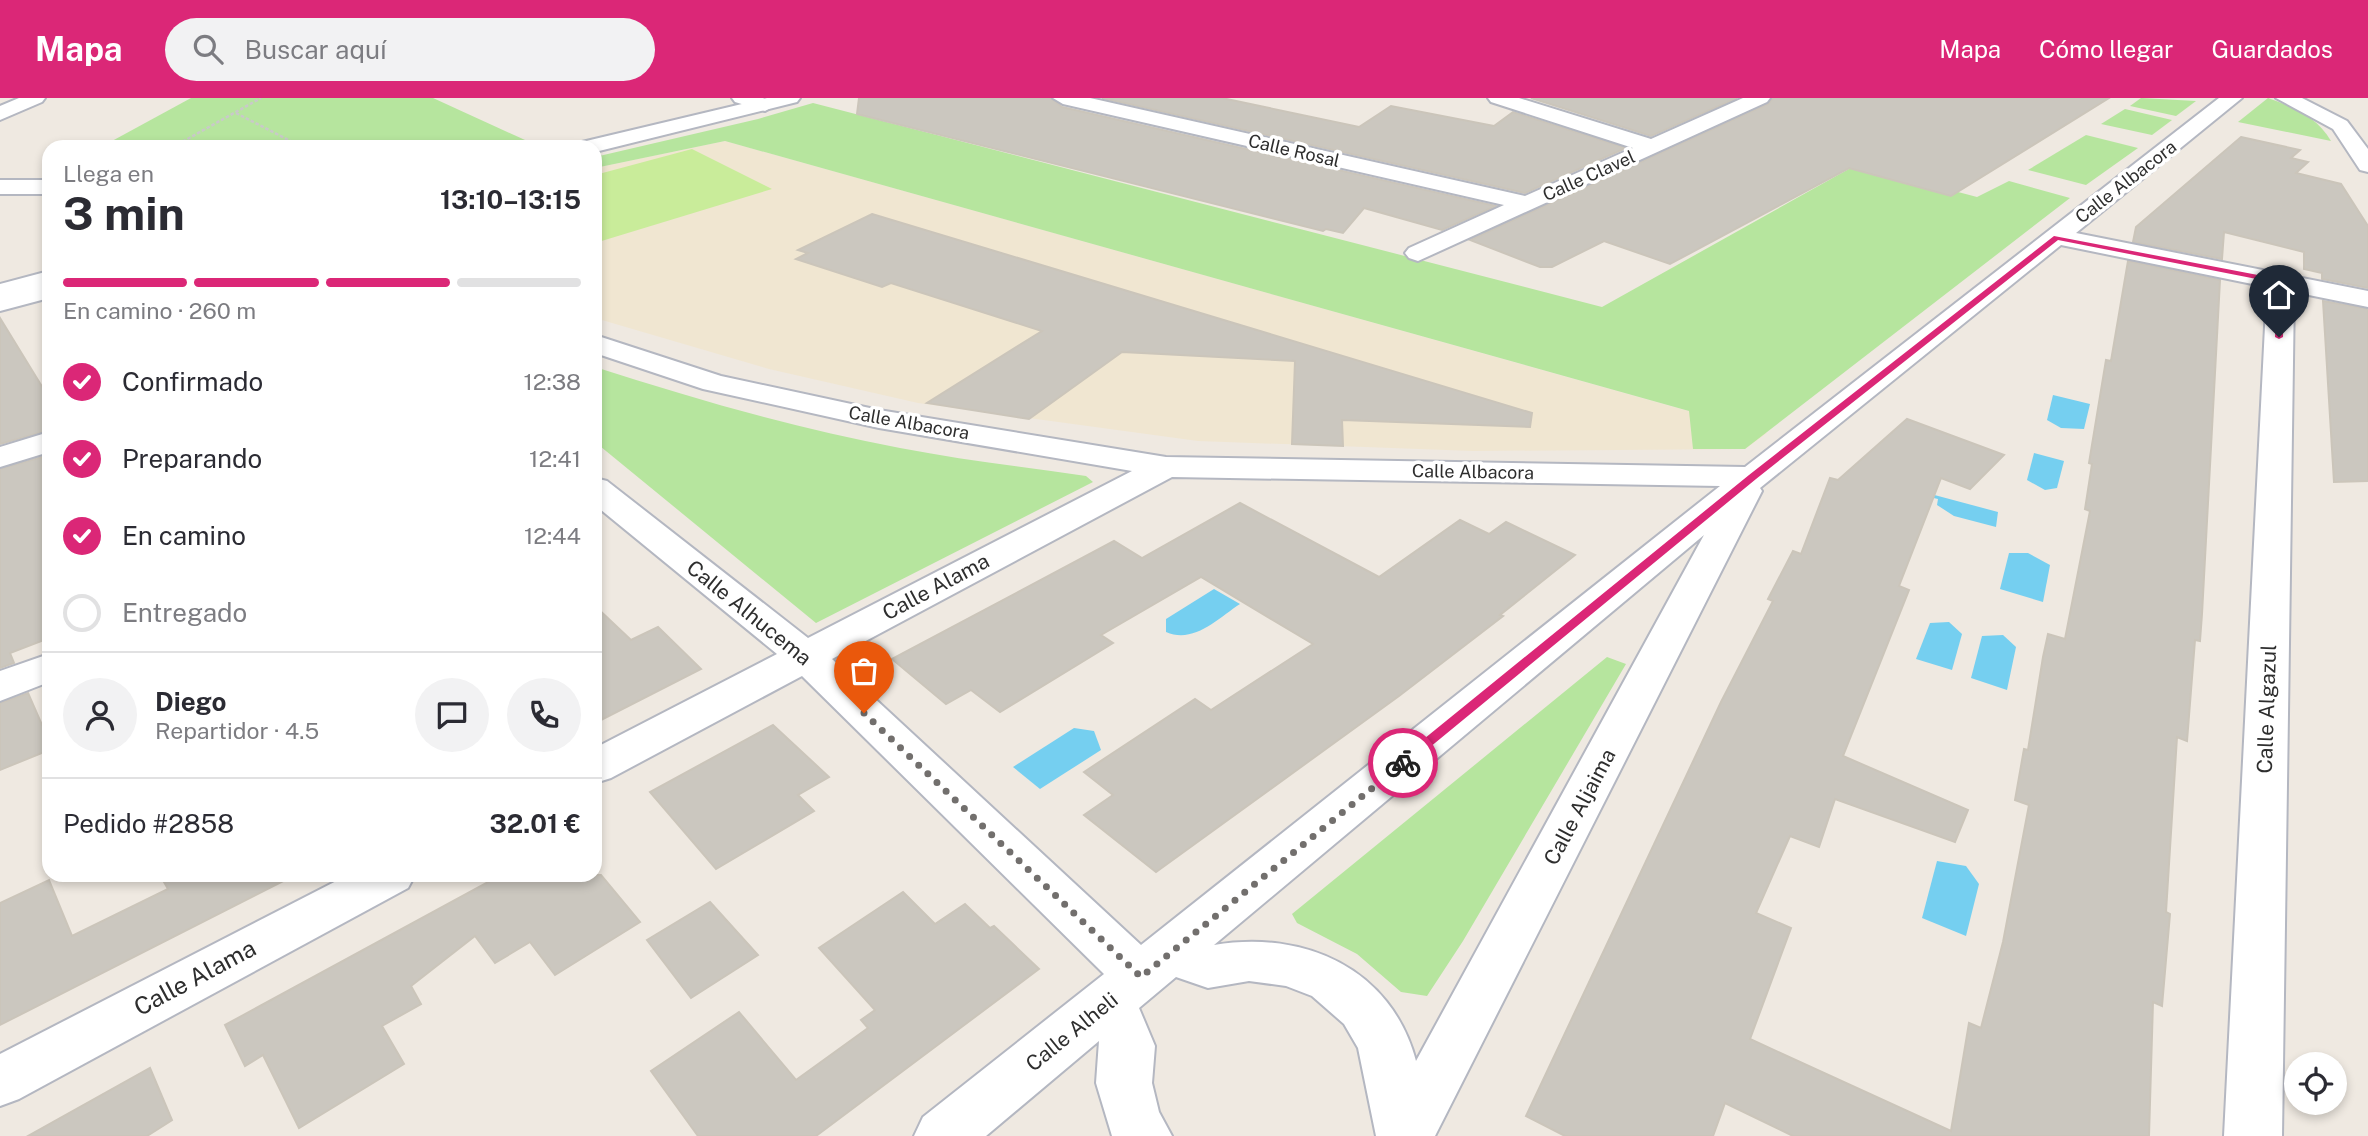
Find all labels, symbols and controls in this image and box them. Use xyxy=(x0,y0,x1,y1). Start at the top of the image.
search box xyxy=(165,18,655,81)
text: Mapa xyxy=(35,30,123,68)
icon: search xyxy=(189,30,227,68)
text: Buscar aquí xyxy=(245,34,386,65)
text: Mapa xyxy=(1939,35,2001,63)
text: Cómo llegar xyxy=(2039,35,2173,63)
text: Guardados xyxy=(2211,35,2333,63)
street label: Calle Rosal xyxy=(1246,130,1342,171)
street label: Calle Albacora xyxy=(2071,136,2180,227)
street label: Calle Clavel xyxy=(1539,146,1638,205)
text: Llega en xyxy=(63,160,154,187)
text: 13:10–13:15 xyxy=(440,184,581,215)
text: 3 min xyxy=(63,186,185,240)
pin xyxy=(2249,265,2309,337)
icon: home xyxy=(2260,276,2298,314)
text: En camino · 260 m xyxy=(63,297,256,324)
icon: check xyxy=(63,363,101,401)
text: Confirmado xyxy=(122,366,263,397)
text: 12:38 xyxy=(524,368,581,395)
street label: Calle Albacora xyxy=(847,402,971,443)
icon: check xyxy=(63,440,101,478)
text: Preparando xyxy=(122,443,262,474)
text: 12:41 xyxy=(529,445,581,472)
street label: Calle Albacora xyxy=(1412,460,1534,483)
icon: check xyxy=(63,517,101,555)
text: En camino xyxy=(122,520,246,551)
text: 12:44 xyxy=(524,522,581,549)
street label: Calle Alama xyxy=(878,548,993,625)
street label: Calle Alhucema xyxy=(682,555,817,671)
text: Entregado xyxy=(122,597,247,628)
pin xyxy=(834,641,894,713)
street label: Calle Algazul xyxy=(2252,644,2281,774)
icon: bag xyxy=(845,652,883,690)
button: person xyxy=(63,678,137,752)
button: chat xyxy=(415,678,489,752)
button: phone xyxy=(507,678,581,752)
text: Diego xyxy=(155,686,226,717)
text: Repartidor · 4.5 xyxy=(155,717,319,744)
courier xyxy=(1368,728,1438,798)
icon: bike xyxy=(1384,744,1422,782)
street label: Calle Aljaima xyxy=(1538,744,1621,869)
text: Pedido #2858 xyxy=(63,808,234,839)
text: 32.01 € xyxy=(490,808,581,839)
street label: Calle Alama xyxy=(129,933,260,1021)
street label: Calle Alheli xyxy=(1021,987,1123,1076)
map controls xyxy=(2284,1052,2347,1115)
button: locate xyxy=(2284,1052,2347,1115)

